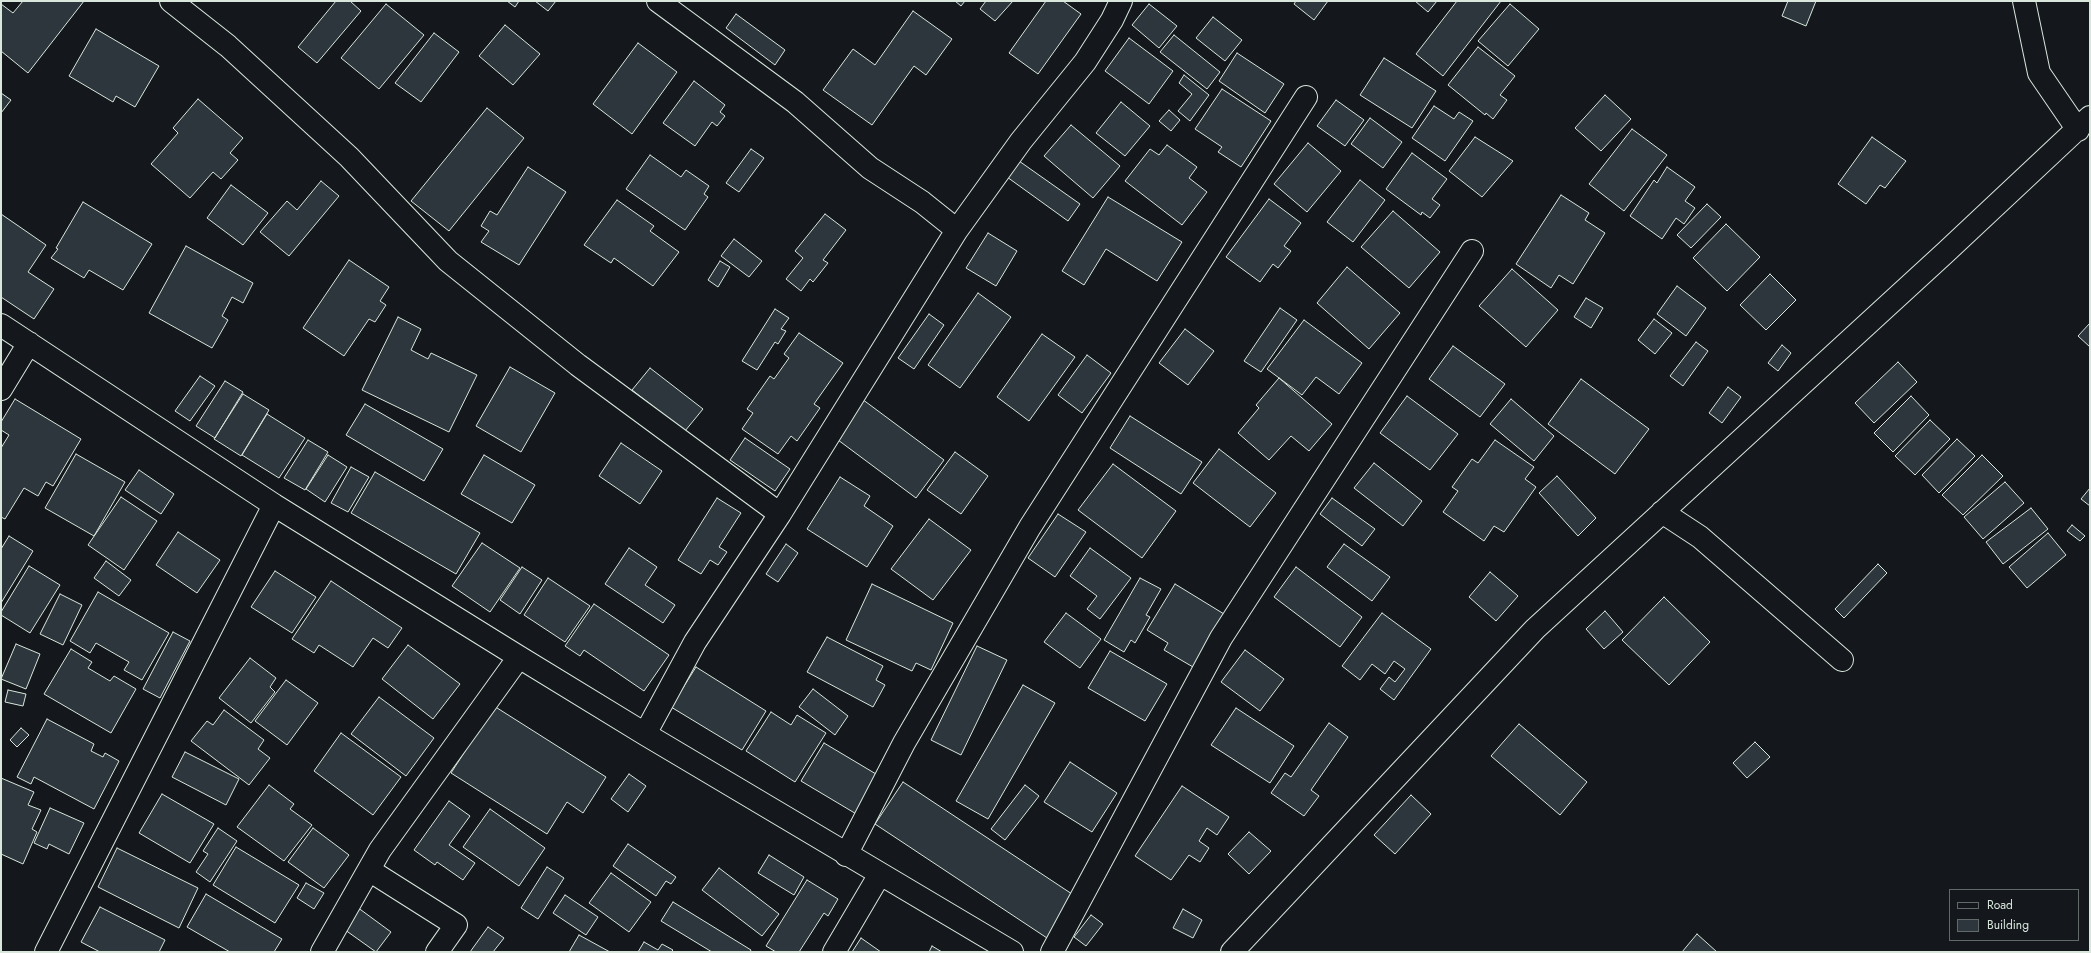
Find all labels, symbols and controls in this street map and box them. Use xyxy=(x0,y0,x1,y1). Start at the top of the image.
legend xyxy=(1949,889,2079,941)
text: Road xyxy=(1987,896,2013,914)
text: Building xyxy=(1987,916,2029,934)

